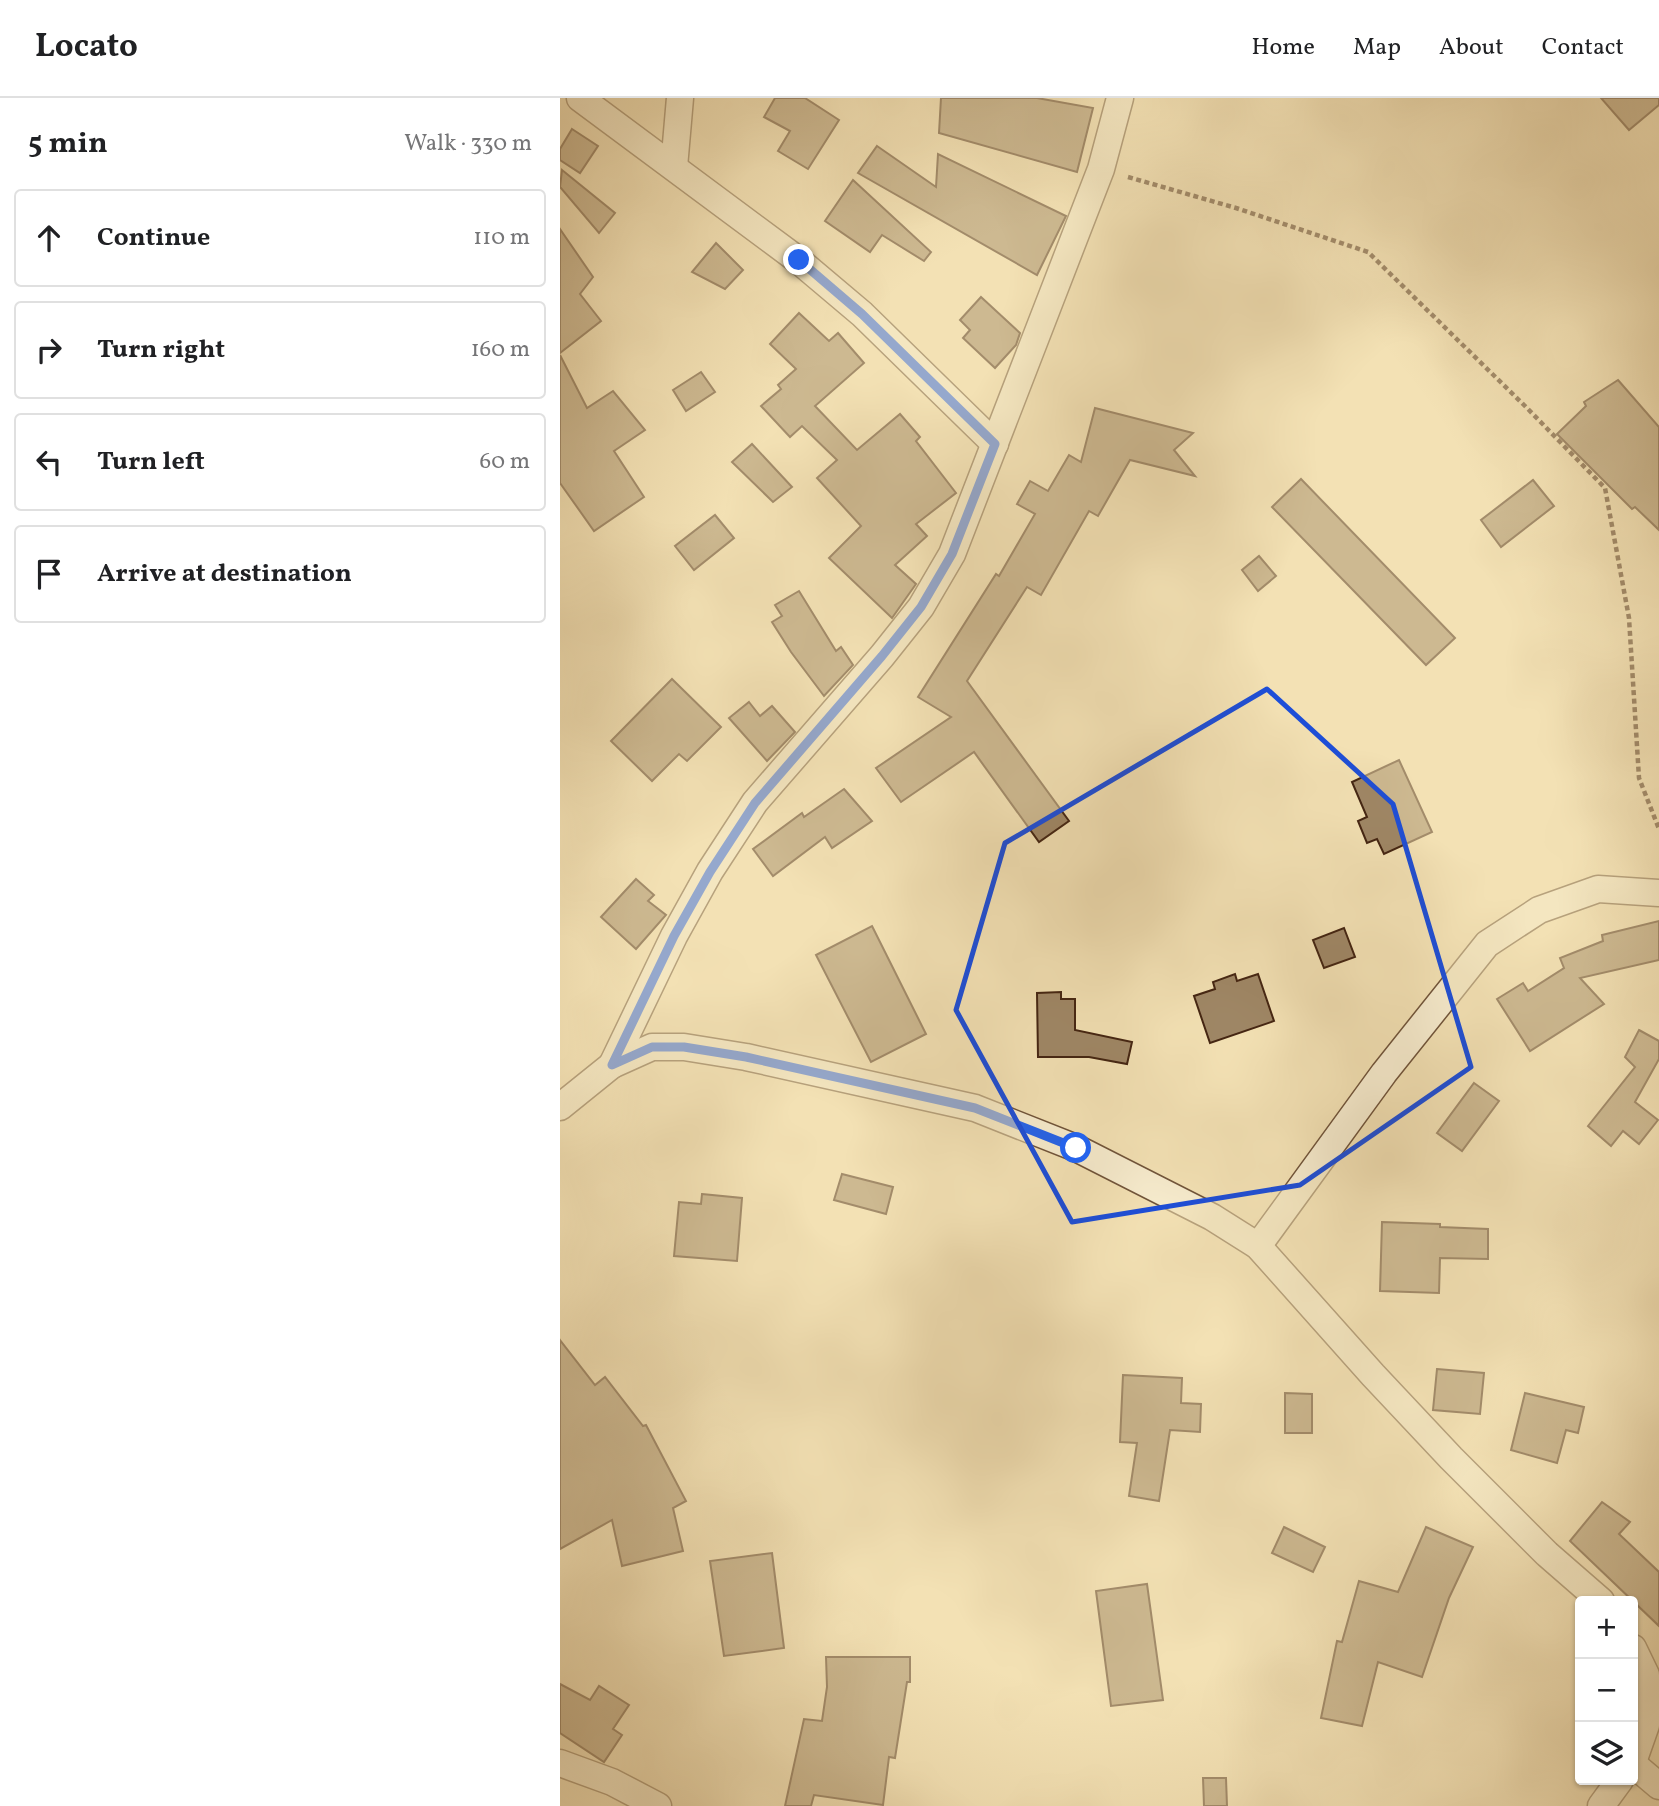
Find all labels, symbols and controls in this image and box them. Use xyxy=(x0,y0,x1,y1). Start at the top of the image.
text: Locato xyxy=(35,25,138,71)
text: Home xyxy=(1251,31,1315,65)
text: Map xyxy=(1353,31,1401,65)
text: About xyxy=(1439,31,1504,65)
text: Contact xyxy=(1542,31,1624,65)
text: 5 min xyxy=(28,123,108,165)
text: Walk · 330 m xyxy=(404,128,532,160)
icon: ahead xyxy=(30,219,68,257)
text: Continue xyxy=(97,220,210,256)
text: 110 m xyxy=(473,222,530,254)
route end xyxy=(783,244,814,275)
icon: right xyxy=(30,331,68,369)
text: Turn right xyxy=(97,332,225,368)
text: 160 m xyxy=(471,334,530,366)
icon: left xyxy=(30,443,68,481)
text: Turn left xyxy=(97,444,205,480)
text: 60 m xyxy=(480,446,530,478)
icon: arrive xyxy=(30,555,68,593)
text: Arrive at destination xyxy=(97,556,352,592)
route start xyxy=(1060,1132,1091,1163)
map controls xyxy=(1575,1596,1638,1785)
button: + xyxy=(1575,1596,1638,1659)
button: − xyxy=(1575,1659,1638,1722)
button: layers xyxy=(1575,1722,1638,1785)

